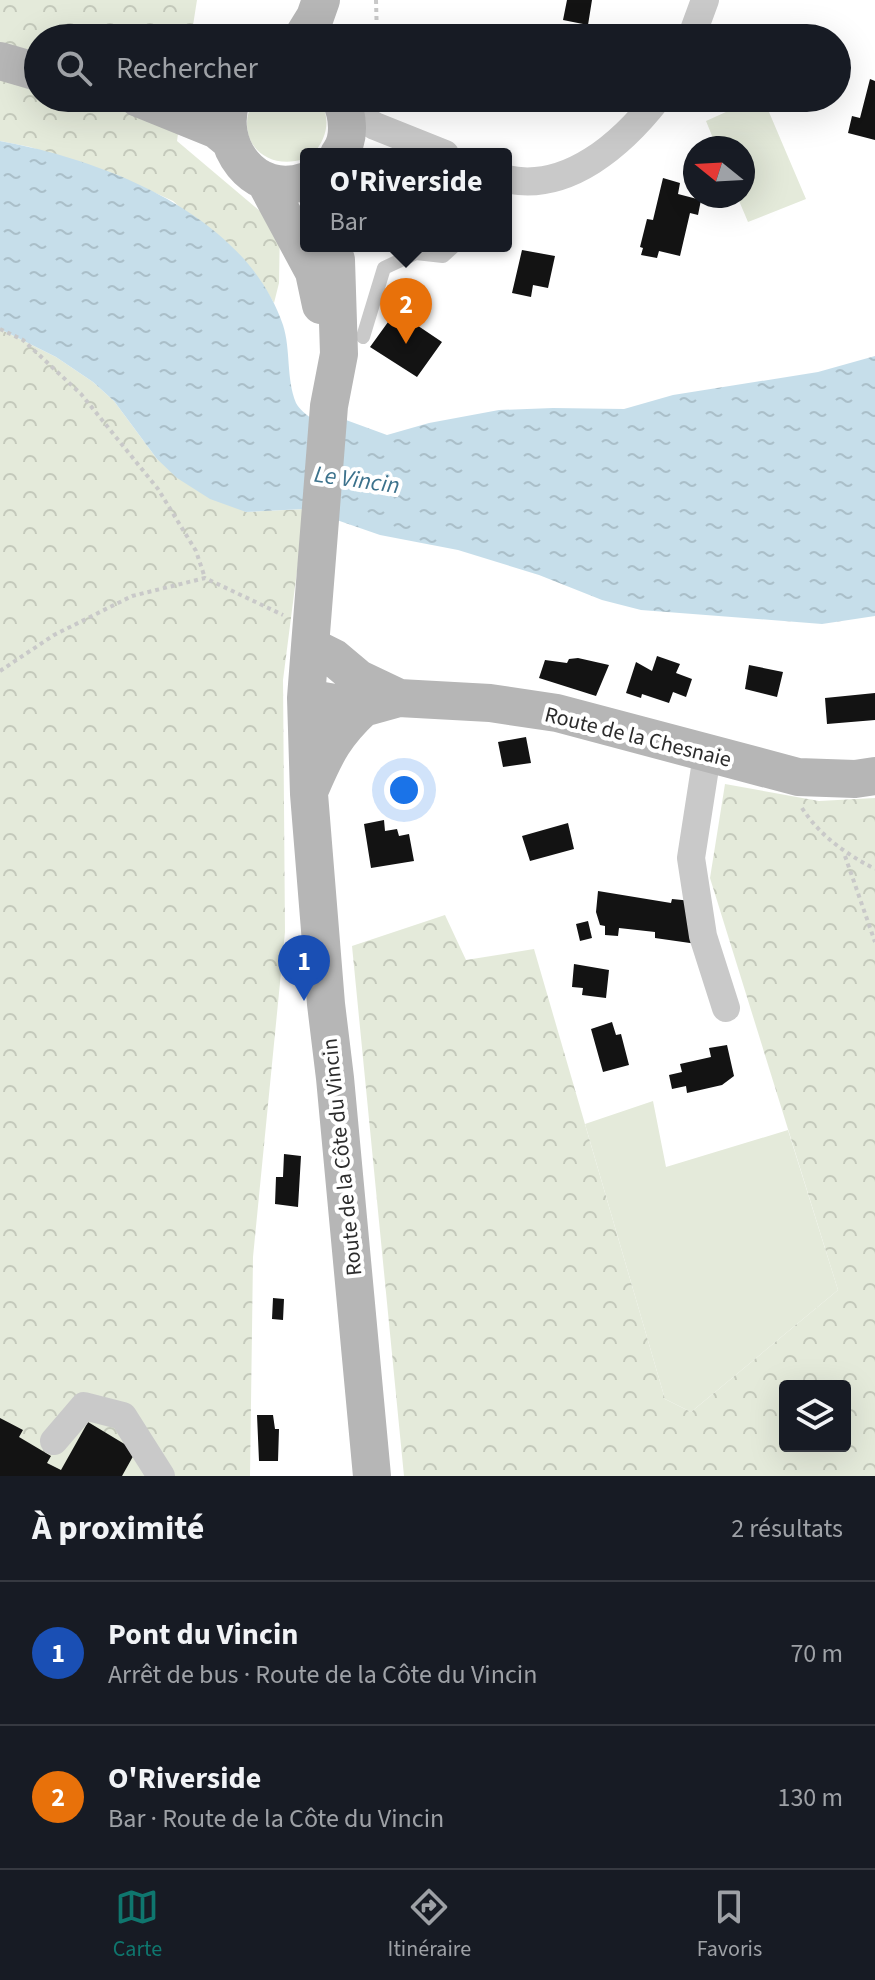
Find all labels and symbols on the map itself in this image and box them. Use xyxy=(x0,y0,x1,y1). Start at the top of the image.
north arrow xyxy=(683,136,755,208)
pin: 2 xyxy=(380,278,432,344)
water label: Le Vincin xyxy=(312,457,402,503)
street label: Route de la Chesnaie xyxy=(541,698,735,776)
your location xyxy=(384,770,424,810)
pin: 1 xyxy=(278,935,330,1001)
street label: Route de la Côte du Vincin xyxy=(314,1037,370,1277)

